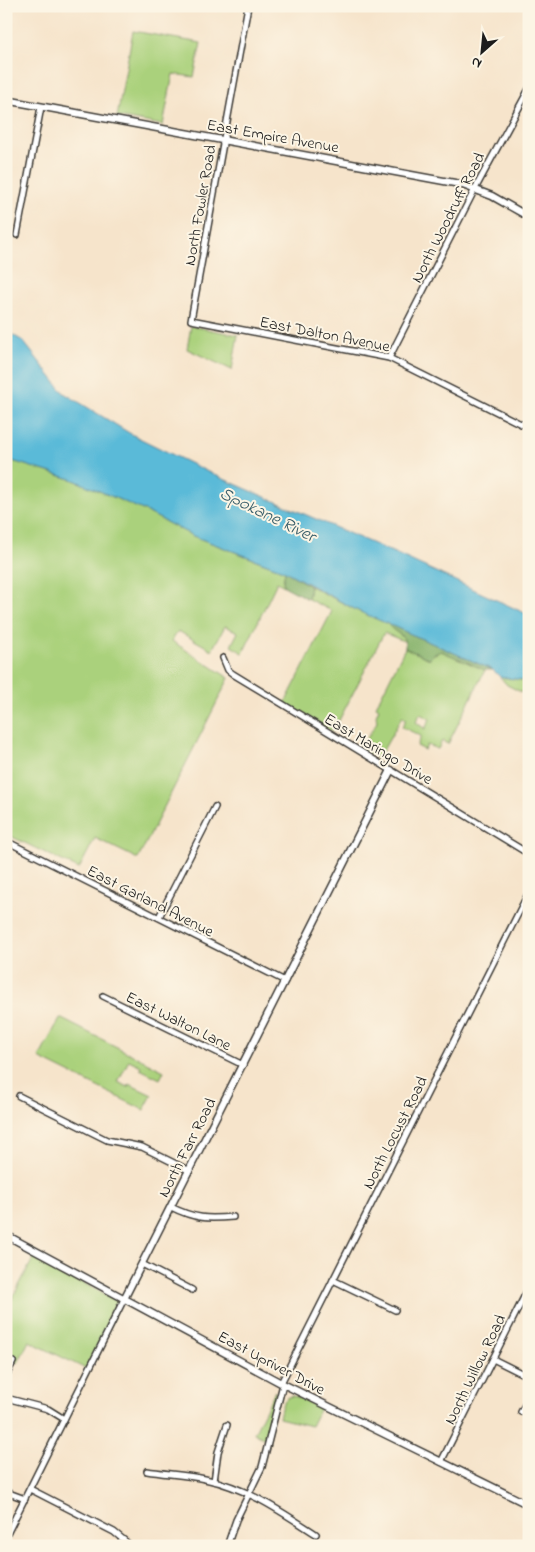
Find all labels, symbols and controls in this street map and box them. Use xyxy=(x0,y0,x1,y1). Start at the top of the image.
north arrow xyxy=(458,28,508,78)
text: N xyxy=(468,51,486,74)
street label: East Empire Avenue xyxy=(205,114,341,161)
street label: North Fowler Road xyxy=(179,143,223,268)
street label: North Woodruff Road xyxy=(406,149,492,287)
street label: East Dalton Avenue xyxy=(257,311,393,360)
water label: Spokane River xyxy=(215,481,322,551)
street label: East Maringo Drive xyxy=(319,708,438,792)
street label: East Garland Avenue xyxy=(82,859,218,945)
street label: East Walton Lane xyxy=(121,986,236,1058)
street label: North Locust Road xyxy=(357,1072,435,1194)
street label: North Farr Road xyxy=(152,1094,223,1202)
street label: North Willow Road xyxy=(439,1311,513,1429)
street label: East Upriver Drive xyxy=(213,1325,330,1403)

